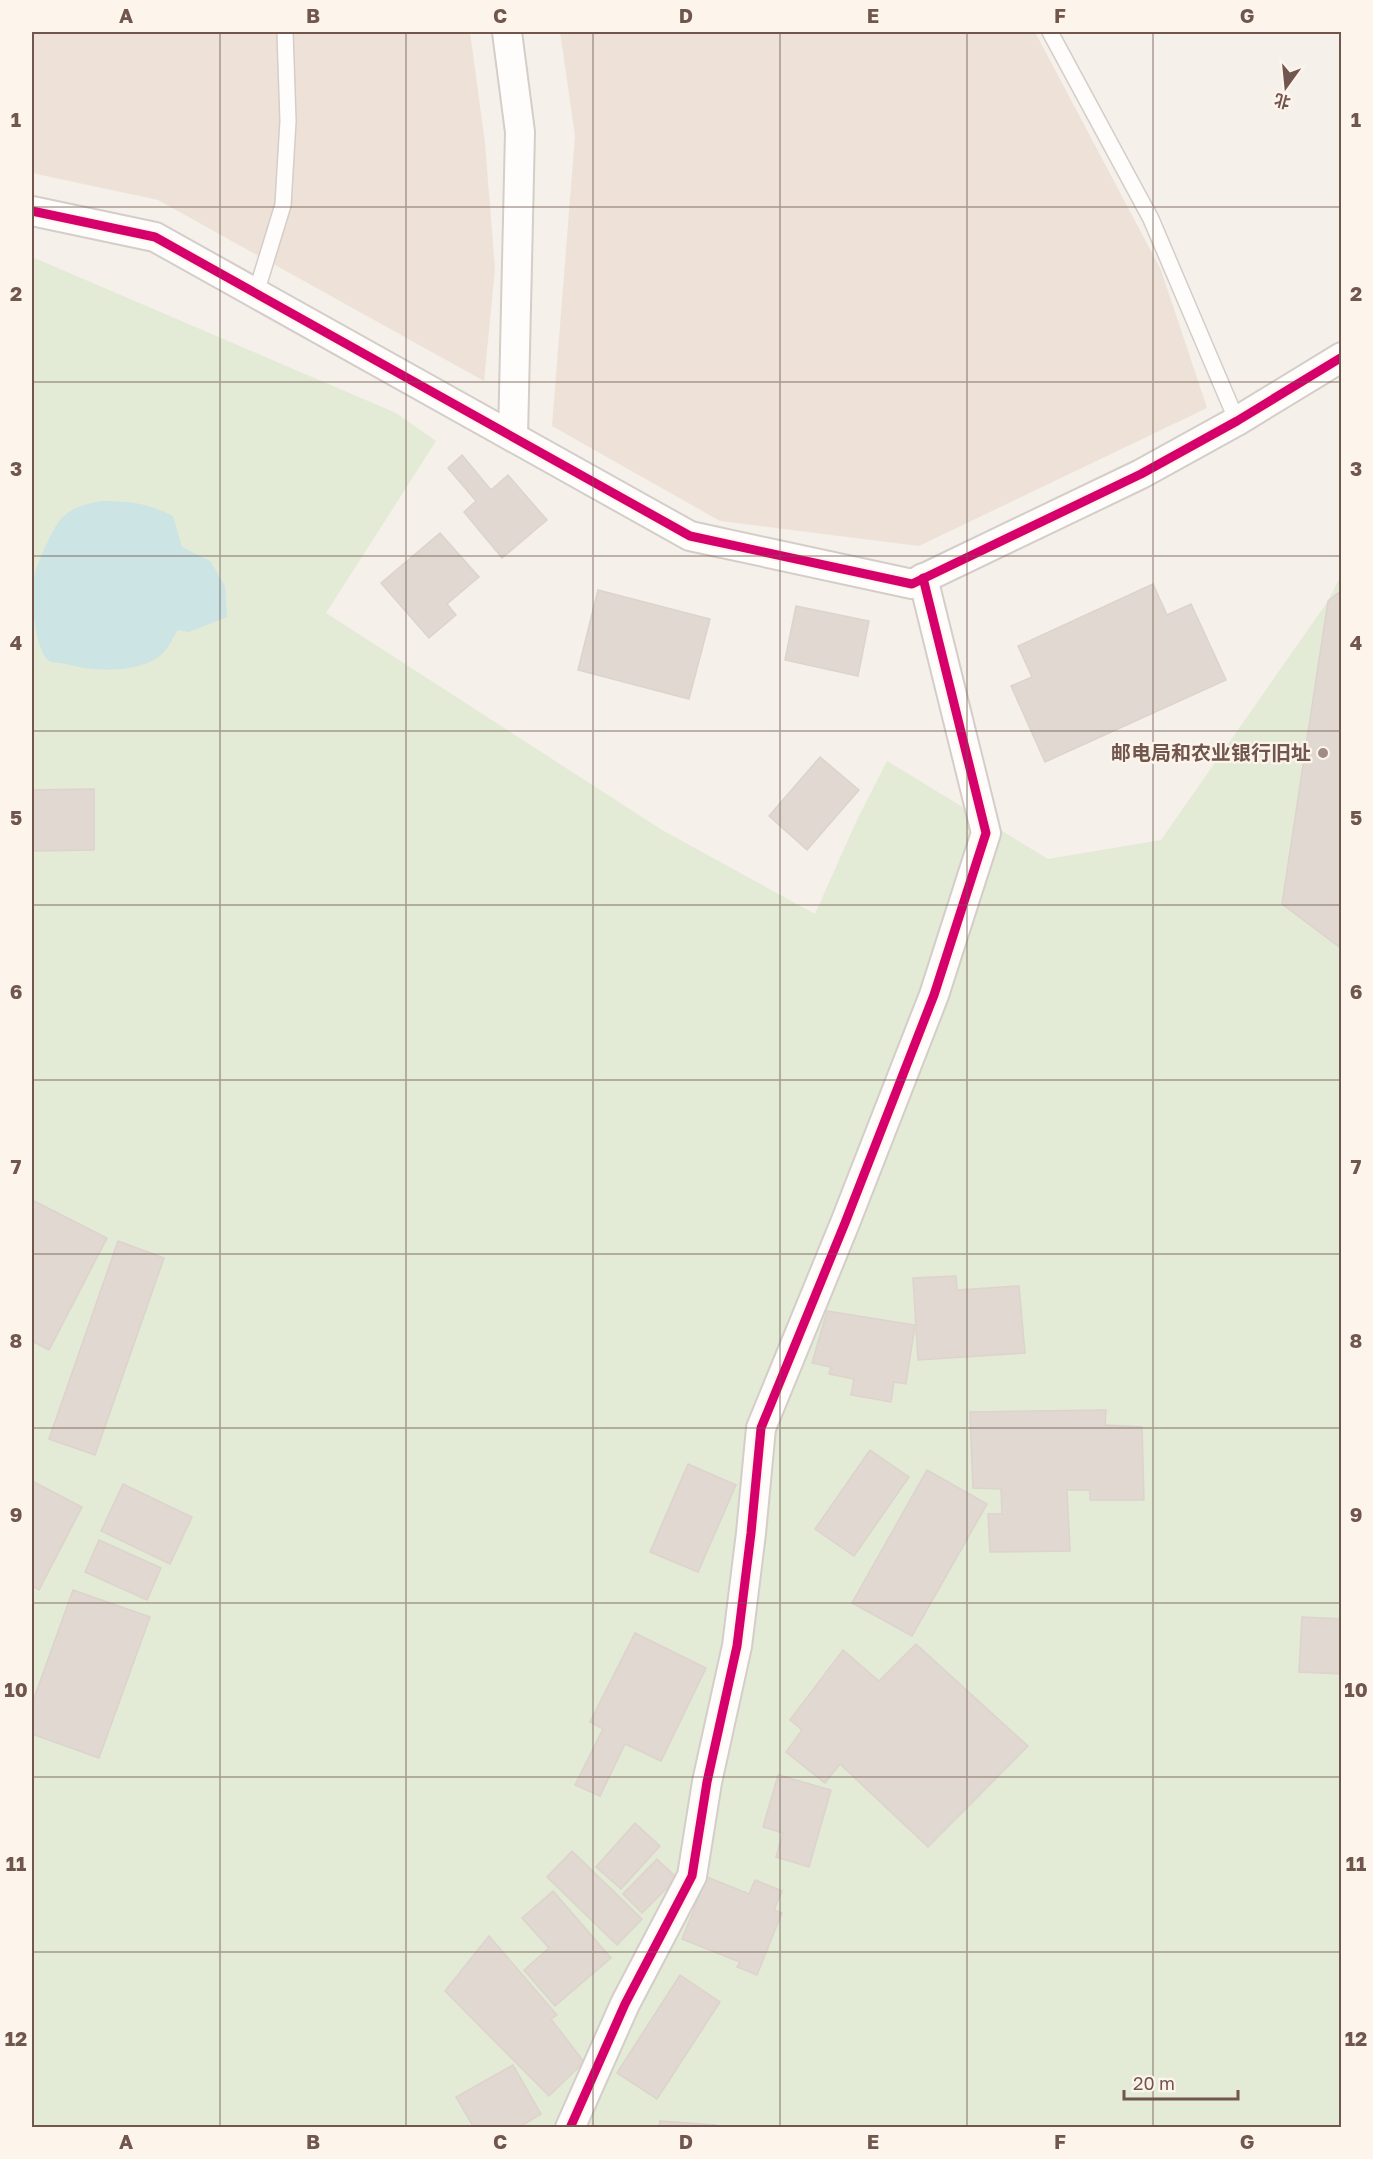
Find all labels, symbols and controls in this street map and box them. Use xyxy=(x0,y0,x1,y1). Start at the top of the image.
text: A xyxy=(119,3,133,27)
text: B xyxy=(306,3,320,27)
text: C xyxy=(493,3,507,27)
text: D xyxy=(679,3,693,27)
text: E xyxy=(867,3,879,27)
text: F xyxy=(1054,3,1066,27)
text: G xyxy=(1240,3,1254,27)
north arrow xyxy=(1256,57,1316,117)
text: 北 xyxy=(1272,90,1292,113)
text: 1 xyxy=(11,107,21,131)
text: 1 xyxy=(1351,107,1361,131)
text: 2 xyxy=(10,281,22,305)
text: 2 xyxy=(1350,281,1362,305)
text: 3 xyxy=(10,456,22,480)
text: 3 xyxy=(1350,456,1362,480)
text: 4 xyxy=(10,630,22,654)
text: 4 xyxy=(1350,630,1362,654)
place label: 邮电局和农业银行旧址 xyxy=(1111,740,1311,764)
marker: 邮电局和农业银行旧址 xyxy=(1316,746,1330,760)
text: 5 xyxy=(10,805,22,829)
text: 5 xyxy=(1350,805,1362,829)
text: 6 xyxy=(10,979,22,1003)
text: 6 xyxy=(1350,979,1362,1003)
text: 7 xyxy=(11,1154,22,1178)
text: 7 xyxy=(1351,1154,1362,1178)
text: 8 xyxy=(10,1328,22,1352)
text: 8 xyxy=(1350,1328,1362,1352)
text: 9 xyxy=(10,1502,22,1526)
text: 9 xyxy=(1350,1502,1362,1526)
text: 10 xyxy=(4,1677,28,1701)
text: 10 xyxy=(1344,1677,1368,1701)
text: 11 xyxy=(6,1851,26,1875)
text: 11 xyxy=(1346,1851,1366,1875)
text: 12 xyxy=(5,2026,27,2050)
text: 12 xyxy=(1345,2026,1367,2050)
scale bar xyxy=(1124,2063,1238,2101)
text: 20 m xyxy=(1133,2072,1175,2094)
text: A xyxy=(119,2129,133,2153)
text: B xyxy=(306,2129,320,2153)
text: C xyxy=(493,2129,507,2153)
text: D xyxy=(679,2129,693,2153)
text: E xyxy=(867,2129,879,2153)
text: F xyxy=(1054,2129,1066,2153)
text: G xyxy=(1240,2129,1254,2153)

